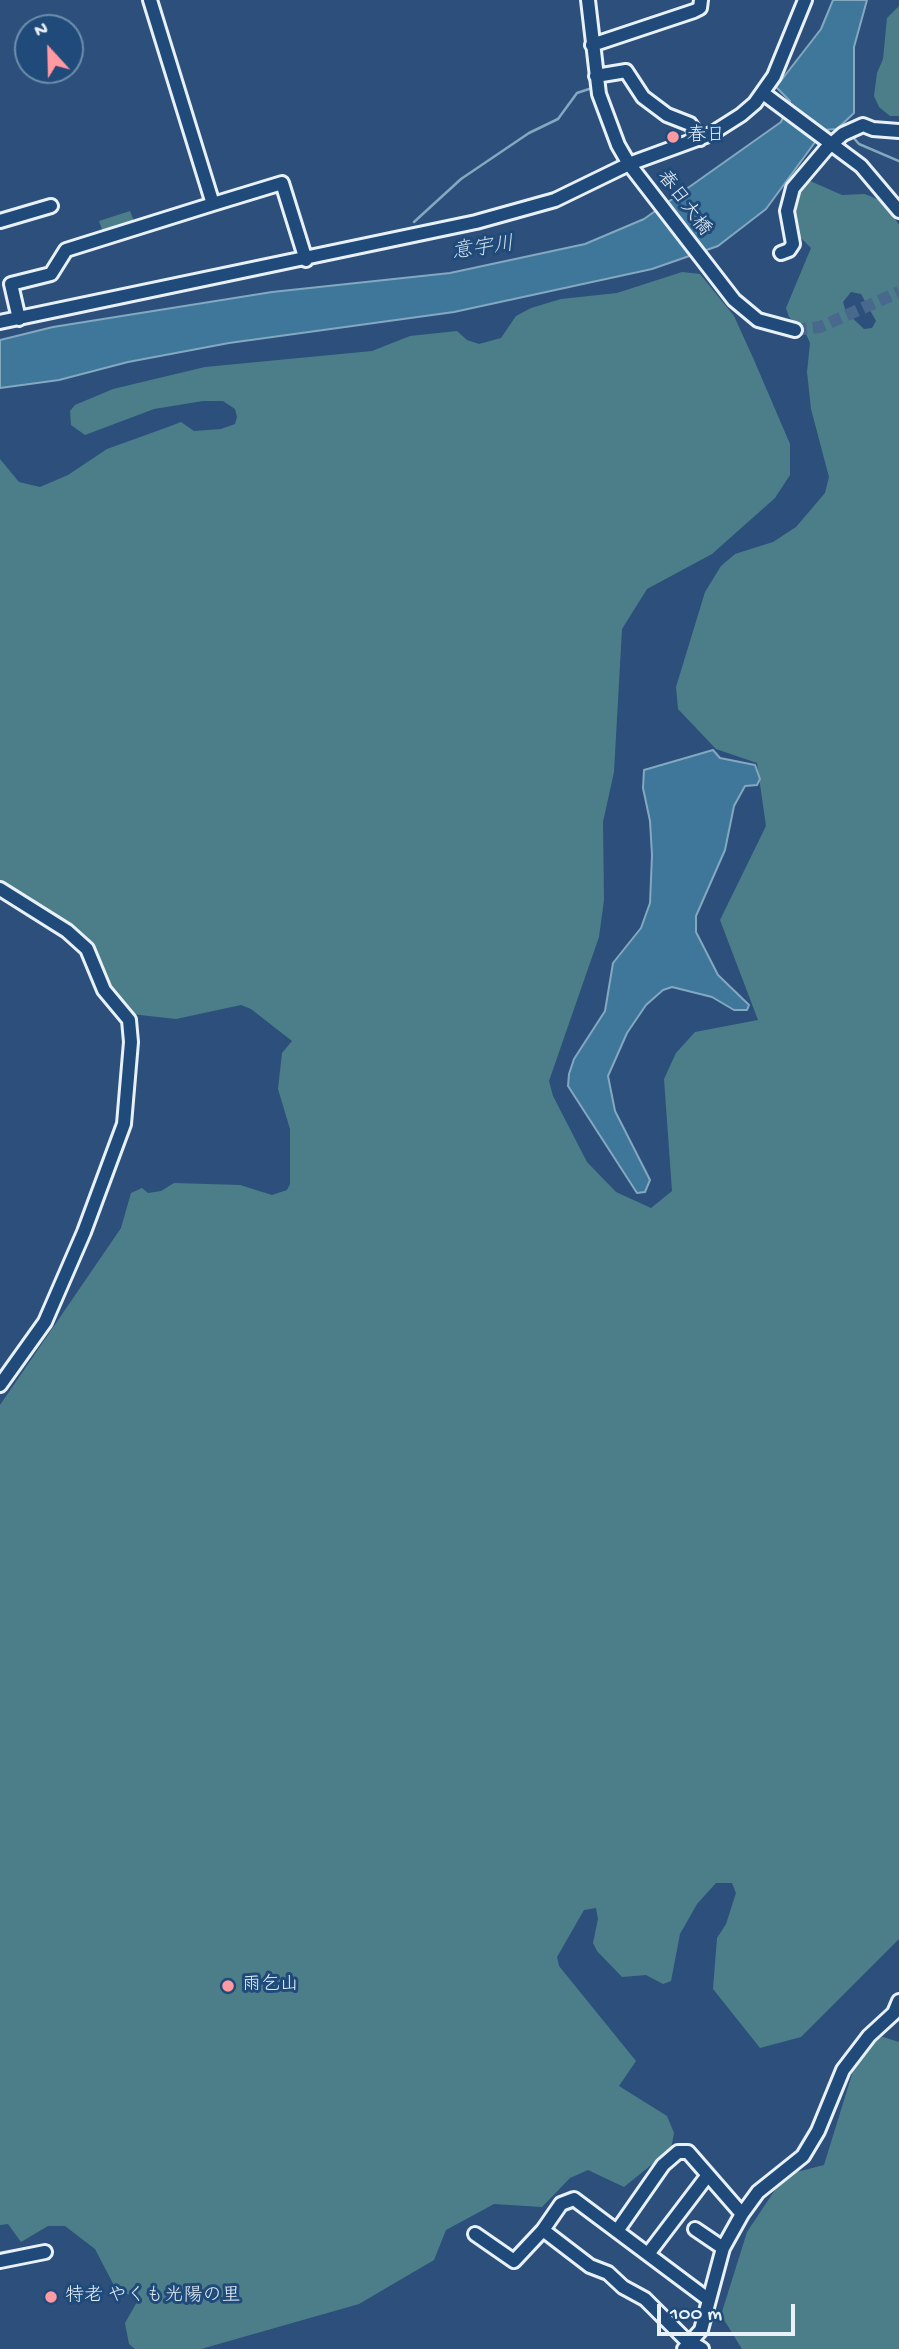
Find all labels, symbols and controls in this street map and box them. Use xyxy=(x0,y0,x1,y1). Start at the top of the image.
north arrow xyxy=(14,14,84,84)
text: N xyxy=(32,18,52,44)
place label: 春日 xyxy=(687,126,725,148)
marker: 春日 xyxy=(665,129,681,145)
street label: 春日大橋 xyxy=(651,167,715,241)
water label: 意宇川 xyxy=(450,233,516,267)
place label: 雨乞山 xyxy=(242,1975,299,1997)
marker: 雨乞山 xyxy=(220,1978,236,1994)
place label: 特老 やくも光陽の里 xyxy=(65,2286,240,2308)
marker: 特老 やくも光陽の里 xyxy=(43,2289,59,2305)
scale bar xyxy=(661,2290,799,2334)
text: 100 m xyxy=(670,2303,722,2328)

